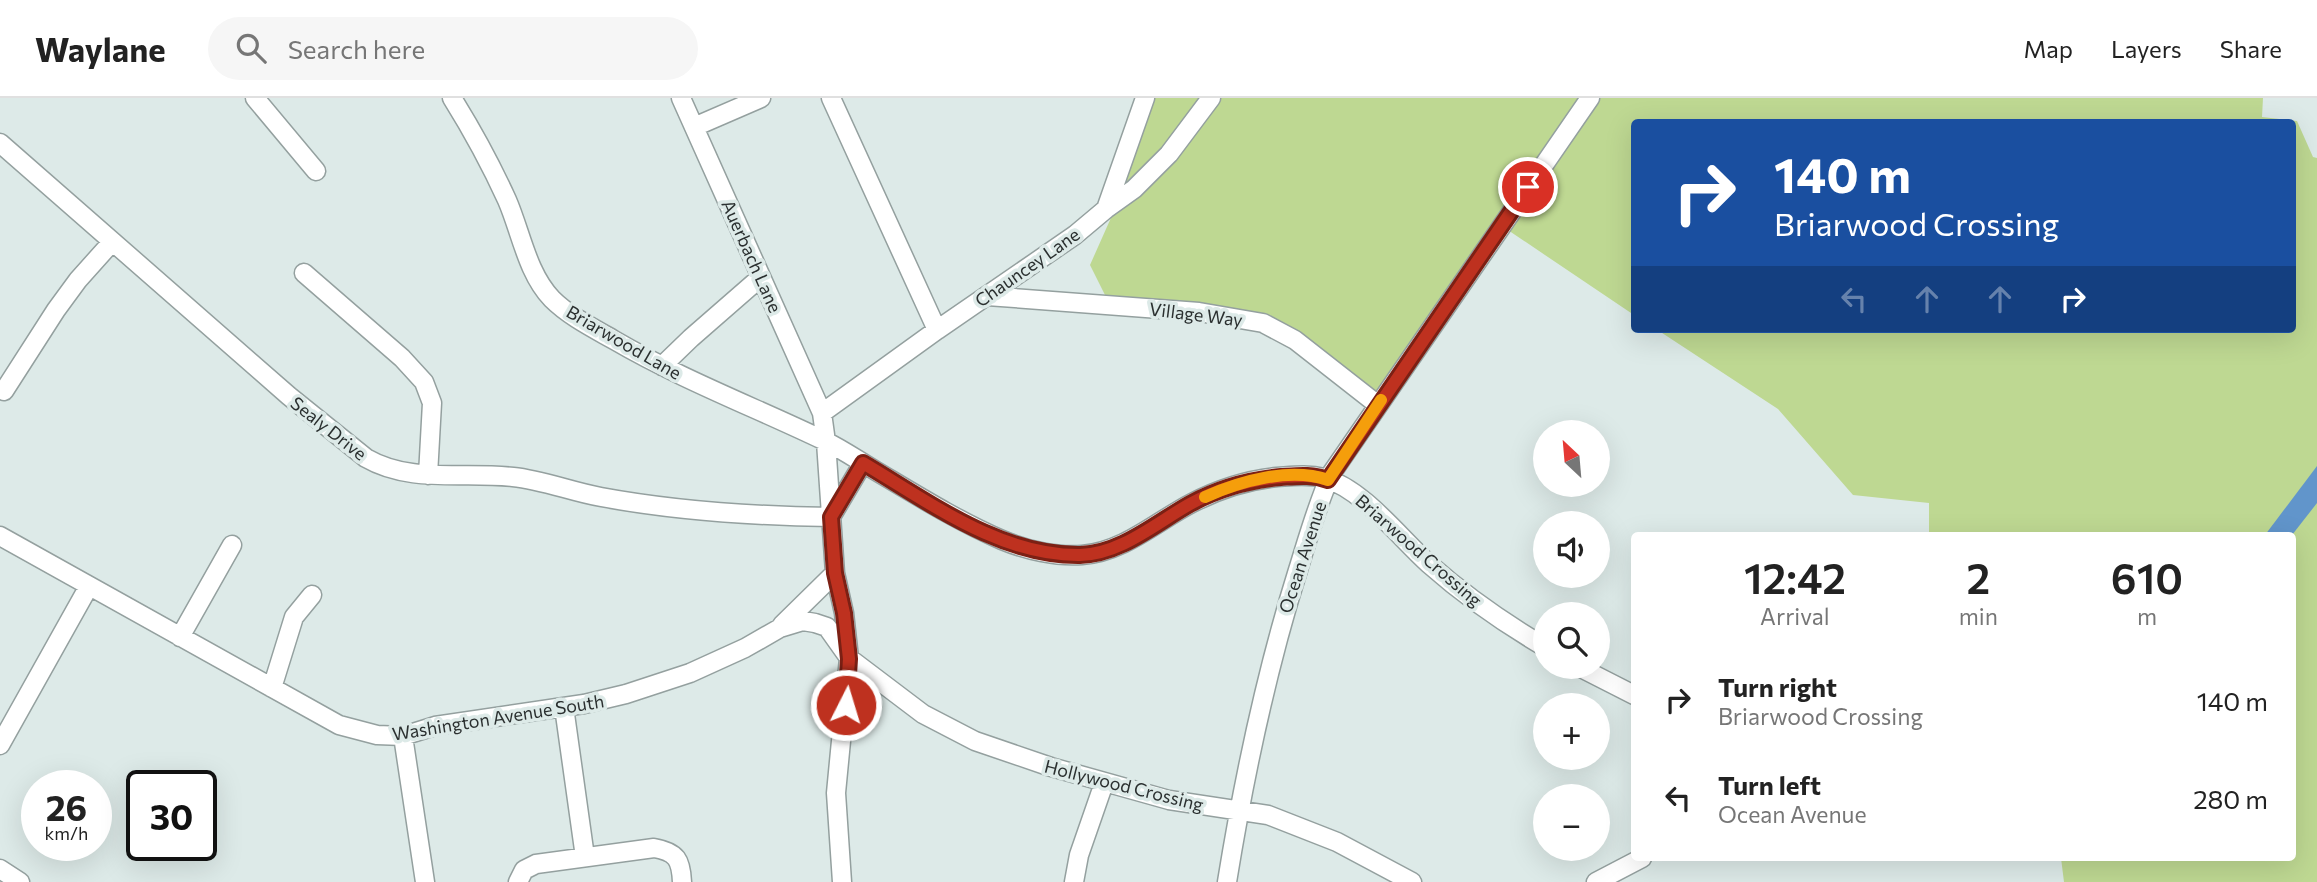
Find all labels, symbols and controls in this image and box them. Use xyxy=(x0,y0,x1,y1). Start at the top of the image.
search box xyxy=(208,17,698,80)
text: Waylane xyxy=(35,28,166,69)
icon: search xyxy=(232,29,270,67)
text: Search here xyxy=(288,33,425,64)
text: Map xyxy=(2024,34,2073,63)
text: Layers xyxy=(2111,34,2182,63)
text: Share xyxy=(2220,34,2282,63)
text: 140 m xyxy=(1774,143,1911,203)
icon: right xyxy=(1659,147,1750,238)
pin xyxy=(1498,157,1558,217)
icon: arrive xyxy=(1509,168,1547,206)
street label: Auerbach Lane xyxy=(717,196,787,316)
text: Briarwood Crossing xyxy=(1774,203,2059,243)
street label: Chauncey Lane xyxy=(970,223,1084,311)
icon: left xyxy=(1835,280,1873,318)
icon: ahead xyxy=(1908,280,1946,318)
icon: ahead xyxy=(1981,280,2019,318)
icon: right xyxy=(2054,280,2092,318)
street label: Village Way xyxy=(1148,297,1244,331)
street label: Briarwood Lane xyxy=(563,300,685,384)
street label: Sealy Drive xyxy=(287,392,371,464)
north arrow xyxy=(1533,420,1610,497)
map controls xyxy=(1533,420,1610,861)
street label: Briarwood Crossing xyxy=(1351,489,1487,611)
street label: Ocean Avenue xyxy=(1274,498,1330,616)
button: sound xyxy=(1533,511,1610,588)
text: 12:42 xyxy=(1744,551,1846,603)
text: 2 xyxy=(1967,551,1990,603)
text: 610 xyxy=(2111,551,2183,603)
button: search xyxy=(1533,602,1610,679)
text: Arrival xyxy=(1760,602,1830,630)
text: min xyxy=(1959,602,1998,630)
text: m xyxy=(2137,602,2157,630)
position arrow xyxy=(809,668,883,742)
text: Turn right xyxy=(1718,671,1837,702)
icon: right xyxy=(1659,681,1697,719)
text: 140 m xyxy=(2197,685,2268,716)
street label: Washington Avenue South xyxy=(390,689,606,745)
button: + xyxy=(1533,693,1610,770)
text: Briarwood Crossing xyxy=(1718,702,1923,730)
street label: Hollywood Crossing xyxy=(1042,755,1206,815)
text: Turn left xyxy=(1718,769,1821,800)
speed limit sign: 30 xyxy=(126,770,217,861)
icon: left xyxy=(1659,779,1697,817)
text: 280 m xyxy=(2193,783,2268,814)
button: − xyxy=(1533,784,1610,861)
text: 26 xyxy=(46,785,87,828)
text: Ocean Avenue xyxy=(1718,800,1867,828)
text: km/h xyxy=(45,822,88,844)

